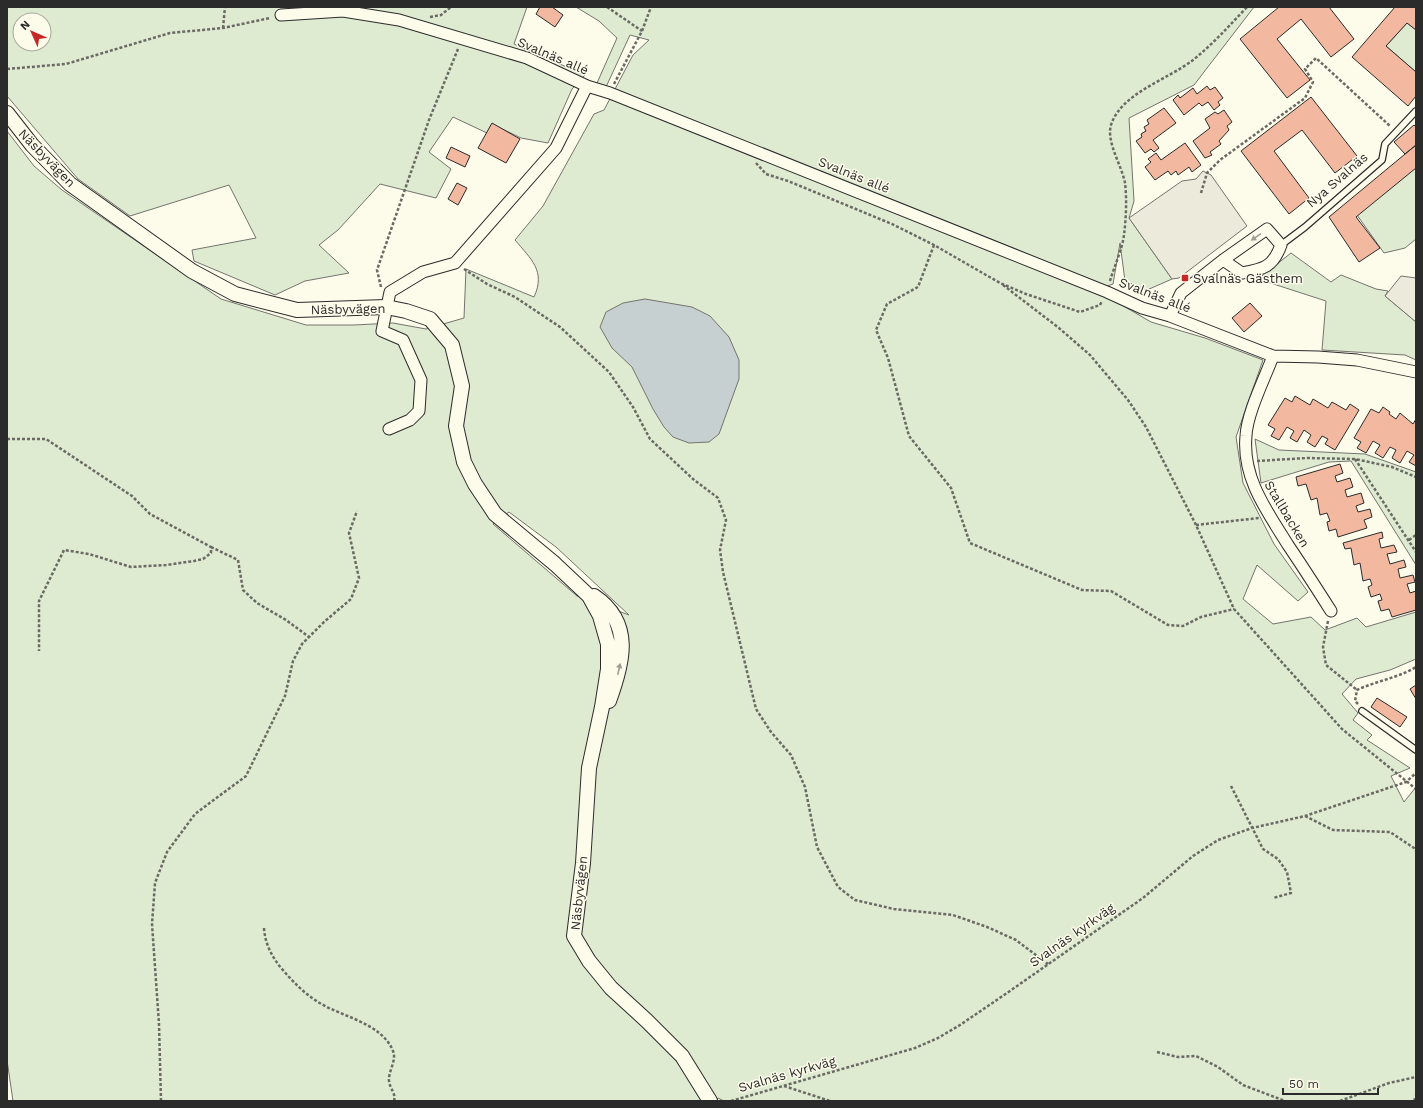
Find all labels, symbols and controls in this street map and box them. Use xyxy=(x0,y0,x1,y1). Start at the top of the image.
north arrow xyxy=(12,12,52,52)
text: N xyxy=(18,18,33,33)
street label: Svalnäs allé xyxy=(515,34,591,78)
street label: Näsbyvägen xyxy=(16,126,78,190)
street label: Nya Svalnäs xyxy=(1303,149,1371,211)
street label: Svalnäs allé xyxy=(816,154,892,196)
one-way arrow xyxy=(1251,233,1262,241)
place label: Svalnäs Gästhem xyxy=(1193,271,1303,286)
marker: Svalnäs Gästhem xyxy=(1180,273,1190,283)
street label: Svalnäs allé xyxy=(1117,274,1193,316)
street label: Näsbyvägen xyxy=(310,301,386,317)
street label: Stallbacken xyxy=(1261,478,1313,550)
one-way arrow xyxy=(617,663,623,676)
street label: Näsbyvägen xyxy=(568,855,590,931)
street label: Svalnäs kyrkväg xyxy=(1027,900,1118,970)
street label: Svalnäs kyrkväg xyxy=(737,1053,837,1095)
scale bar xyxy=(1283,1070,1378,1096)
text: 50 m xyxy=(1289,1077,1319,1091)

